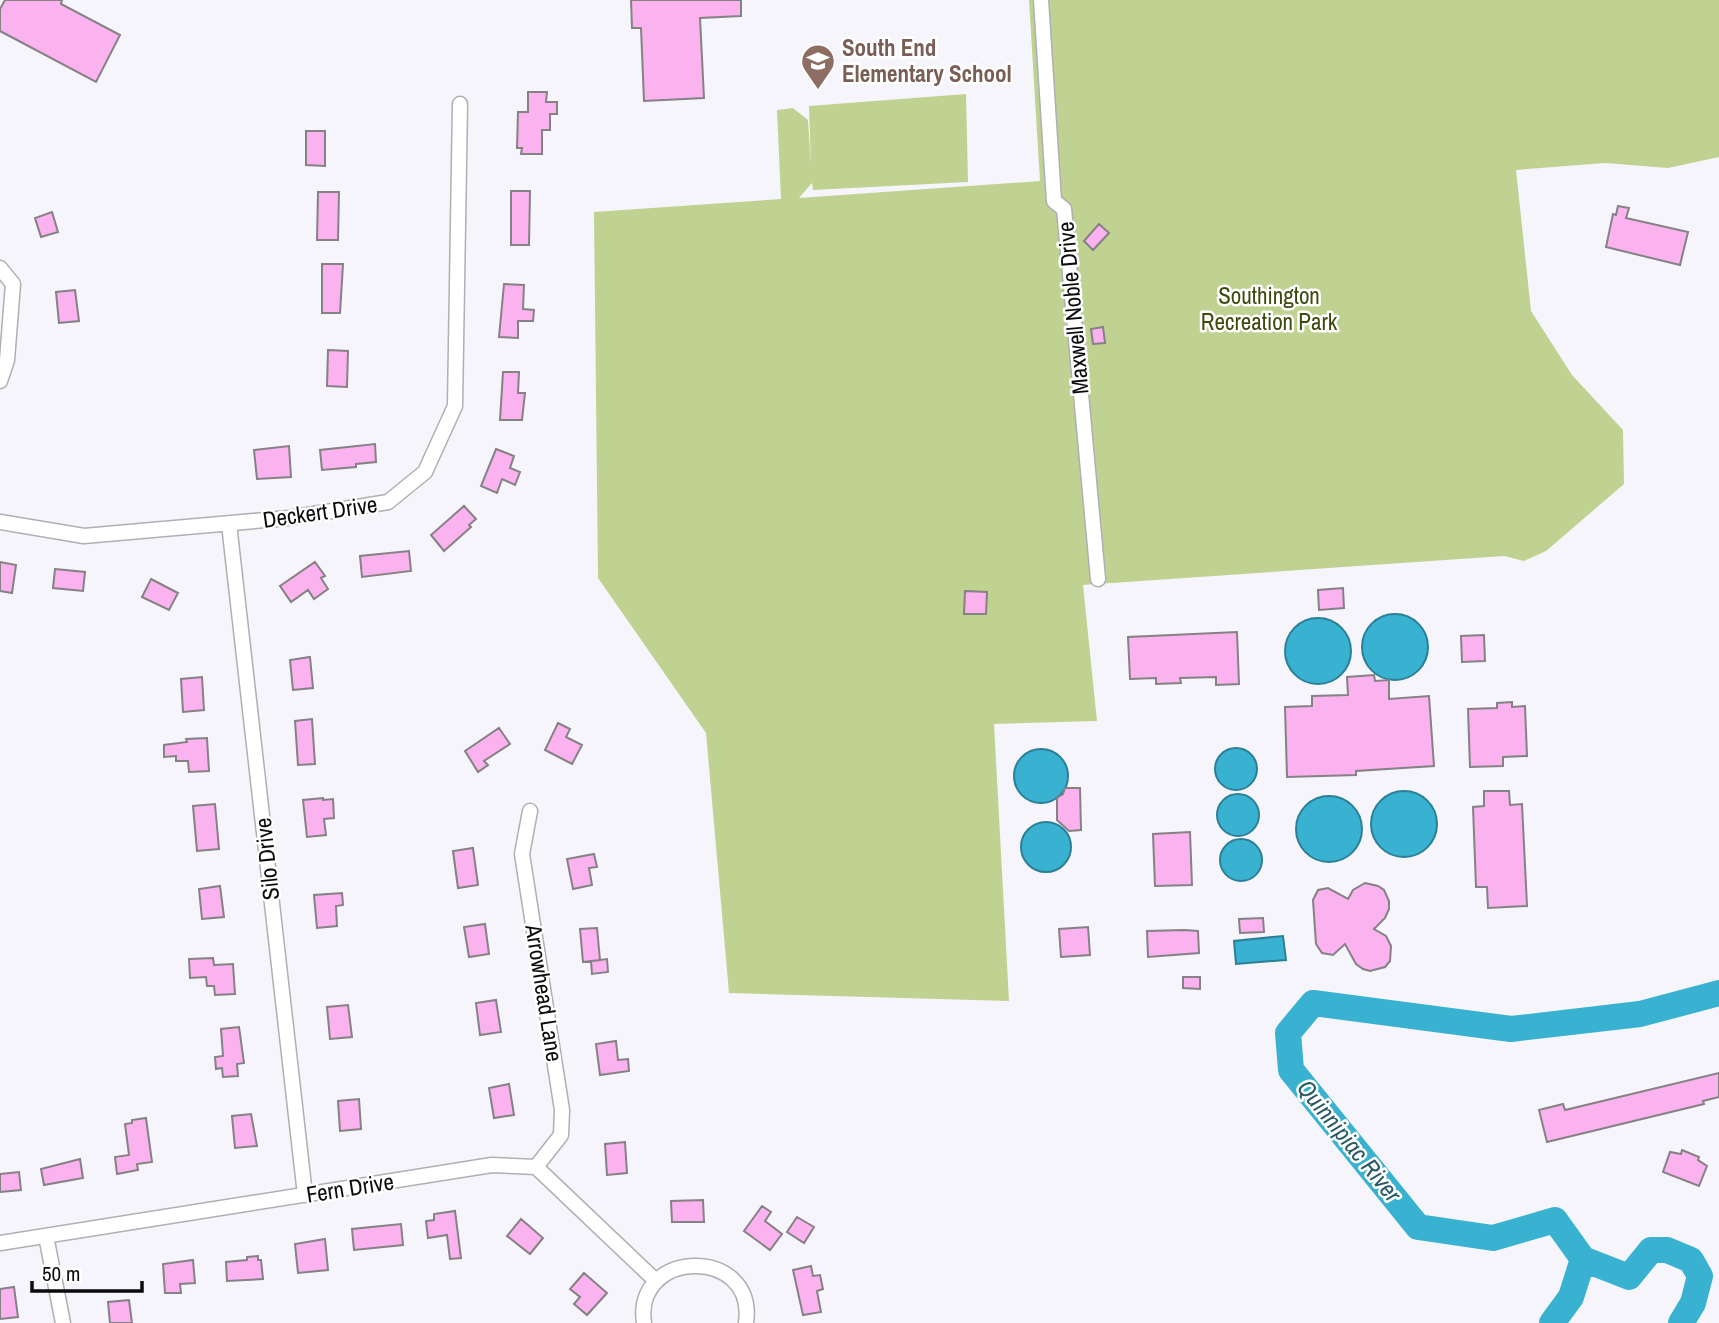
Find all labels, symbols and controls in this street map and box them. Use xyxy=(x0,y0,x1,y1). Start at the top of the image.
place label: South End Elementary School xyxy=(842,32,1012,89)
school or university icon: South End Elementary School xyxy=(799,42,837,91)
street label: Maxwell Noble Drive xyxy=(1050,221,1095,396)
park label: Southington Recreation Park xyxy=(1201,280,1338,337)
street label: Deckert Drive xyxy=(261,488,379,535)
street label: Silo Drive xyxy=(247,816,286,902)
street label: Arrowhead Lane xyxy=(518,921,571,1064)
water label: Quinnipiac River xyxy=(1291,1072,1410,1209)
street label: Fern Drive xyxy=(304,1165,396,1210)
scale bar xyxy=(32,1250,142,1294)
text: 50 m xyxy=(42,1259,80,1288)

